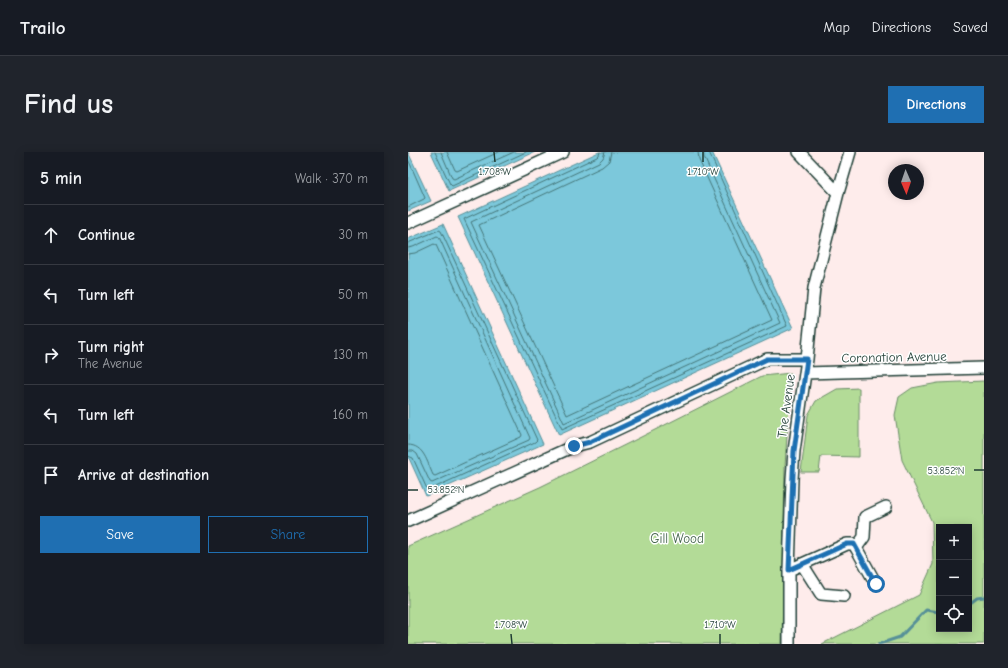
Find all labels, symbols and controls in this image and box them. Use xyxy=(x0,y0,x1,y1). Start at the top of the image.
text: Trailo xyxy=(20,17,66,39)
text: Map xyxy=(823,19,850,36)
text: Directions xyxy=(872,19,931,36)
text: Saved xyxy=(953,19,988,36)
button: Directions xyxy=(888,86,984,123)
text: Find us xyxy=(24,88,113,120)
north arrow xyxy=(888,164,924,200)
text: 1.708°W xyxy=(479,166,512,178)
text: 1.710°W xyxy=(687,166,719,178)
text: 5 min xyxy=(40,169,82,188)
text: Walk · 370 m xyxy=(295,171,368,186)
icon: ahead xyxy=(40,224,62,246)
text: Continue xyxy=(78,226,135,244)
text: 30 m xyxy=(338,227,368,242)
icon: left xyxy=(40,284,62,306)
text: Turn left xyxy=(78,286,134,304)
text: 50 m xyxy=(338,287,368,302)
text: Turn right xyxy=(78,338,144,356)
icon: right xyxy=(40,344,62,366)
text: 130 m xyxy=(333,347,368,362)
street label: Coronation Avenue xyxy=(841,349,947,365)
text: The Avenue xyxy=(78,356,142,371)
street label: The Avenue xyxy=(774,373,798,439)
icon: left xyxy=(40,404,62,426)
text: Turn left xyxy=(78,406,134,424)
text: 160 m xyxy=(333,407,368,422)
route end xyxy=(565,437,583,455)
icon: arrive xyxy=(40,464,62,486)
text: 53.852°N xyxy=(928,465,964,477)
text: Arrive at destination xyxy=(78,466,209,484)
text: 53.852°N xyxy=(428,484,464,496)
button: Save xyxy=(40,516,200,553)
button: Share xyxy=(208,516,368,553)
map controls xyxy=(936,524,972,632)
button: + xyxy=(936,524,972,560)
park label: Gill Wood xyxy=(650,531,704,546)
button: − xyxy=(936,560,972,596)
route start xyxy=(867,575,885,593)
button: locate xyxy=(936,596,972,632)
text: 1.708°W xyxy=(495,619,528,631)
text: 1.710°W xyxy=(704,619,736,631)

